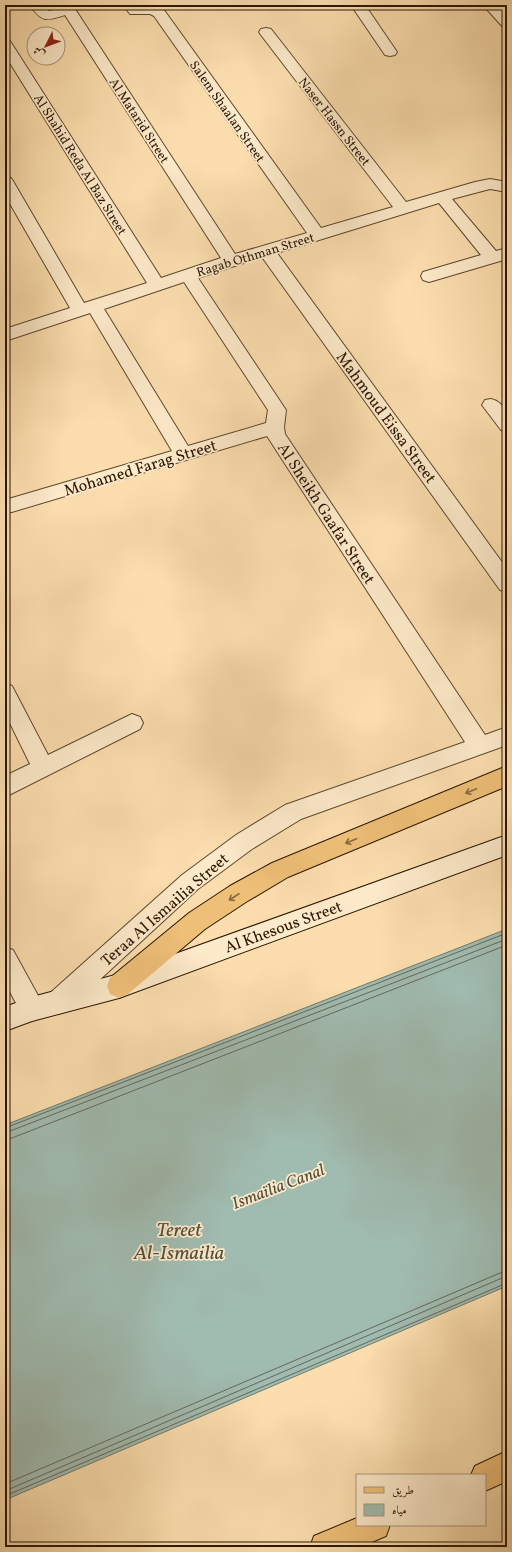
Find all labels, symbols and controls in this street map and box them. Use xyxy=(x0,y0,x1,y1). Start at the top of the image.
north arrow xyxy=(26,26,66,66)
text: ش xyxy=(30,43,49,61)
street label: Salem Shaalan Street xyxy=(184,58,269,167)
street label: Naser Hassn Street xyxy=(293,74,374,171)
street label: Al Matarid Street xyxy=(104,75,173,168)
street label: Al Shahid Reda Al Baz Street xyxy=(28,91,130,239)
street label: Ragab Othman Street xyxy=(194,229,317,282)
street label: Mahmoud Eissa Street xyxy=(330,348,441,489)
street label: Mohamed Farag Street xyxy=(62,435,220,503)
street label: Al Sheikh Gaafar Street xyxy=(271,439,380,589)
one-way arrow xyxy=(465,788,477,795)
one-way arrow xyxy=(345,837,357,845)
street label: Teraa Al Ismailia Street xyxy=(97,848,234,972)
one-way arrow xyxy=(229,893,240,901)
street label: Al Khesous Street xyxy=(222,896,346,959)
water label: Ismaïlia Canal xyxy=(229,1159,328,1216)
water label: Tereet Al-Ismailia xyxy=(133,1217,224,1268)
legend xyxy=(356,1474,486,1526)
text: طريق xyxy=(392,1483,414,1499)
text: مياه xyxy=(392,1503,407,1519)

